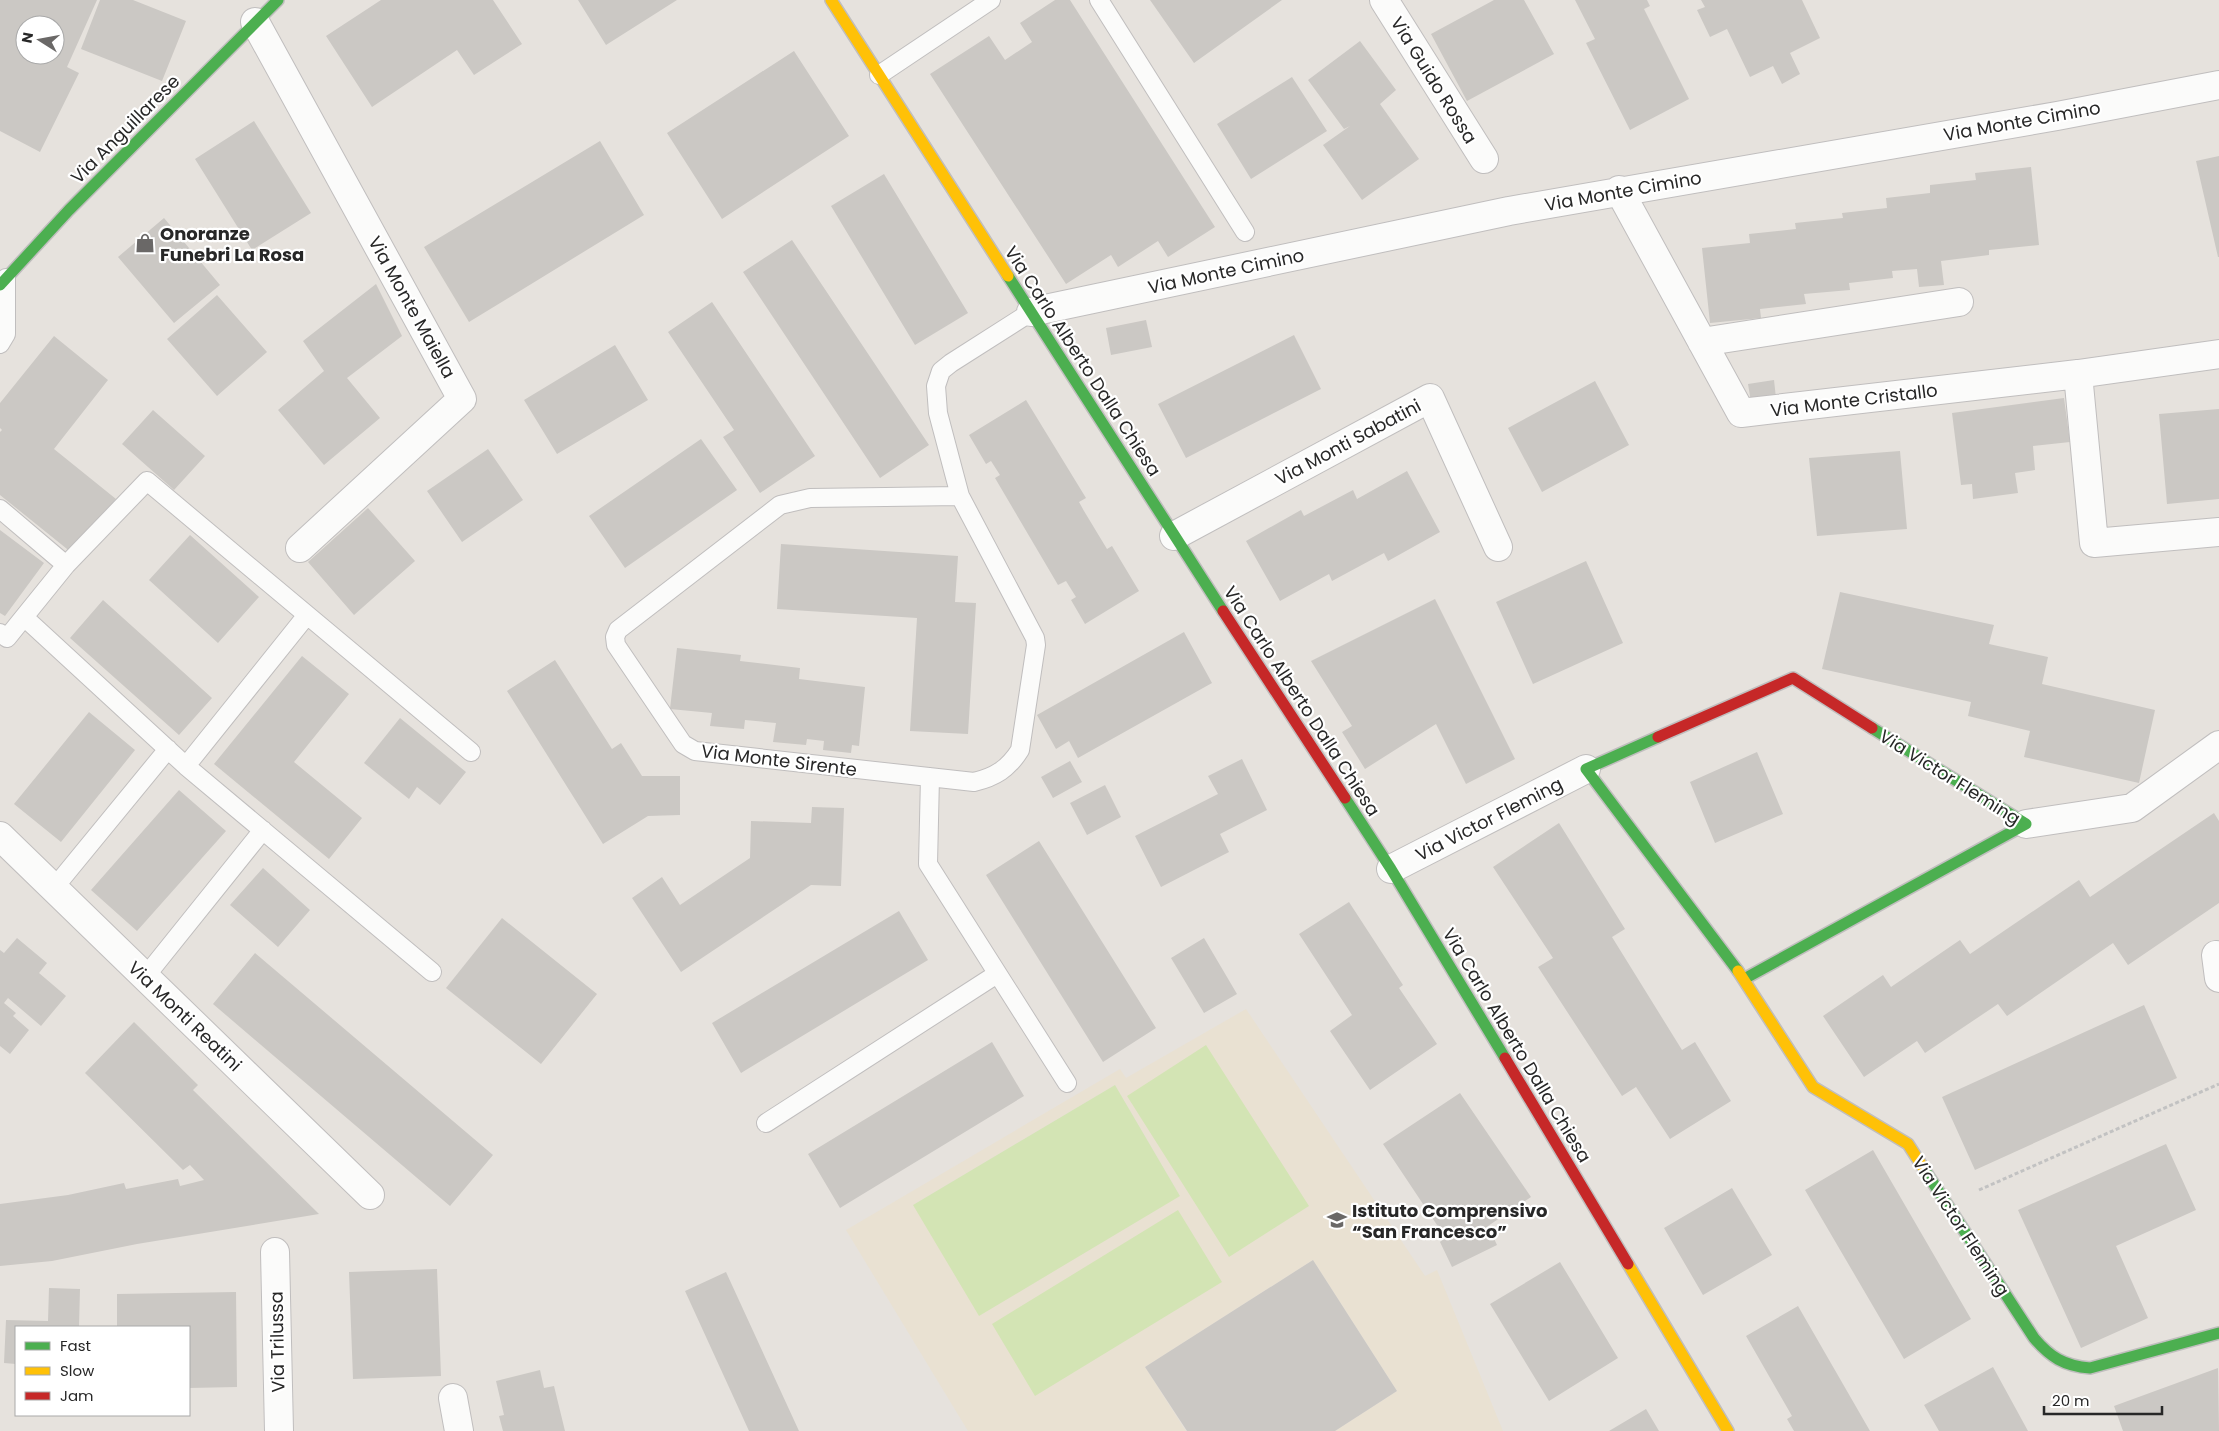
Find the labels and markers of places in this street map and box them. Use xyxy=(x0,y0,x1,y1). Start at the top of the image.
place label: Onoranze Funebri La Rosa xyxy=(160,221,304,267)
shop icon: Onoranze Funebri La Rosa xyxy=(134,232,156,254)
place label: Istituto Comprensivo “San Francesco” xyxy=(1352,1198,1547,1244)
school or university icon: Istituto Comprensivo “San Francesco” xyxy=(1326,1209,1348,1231)

